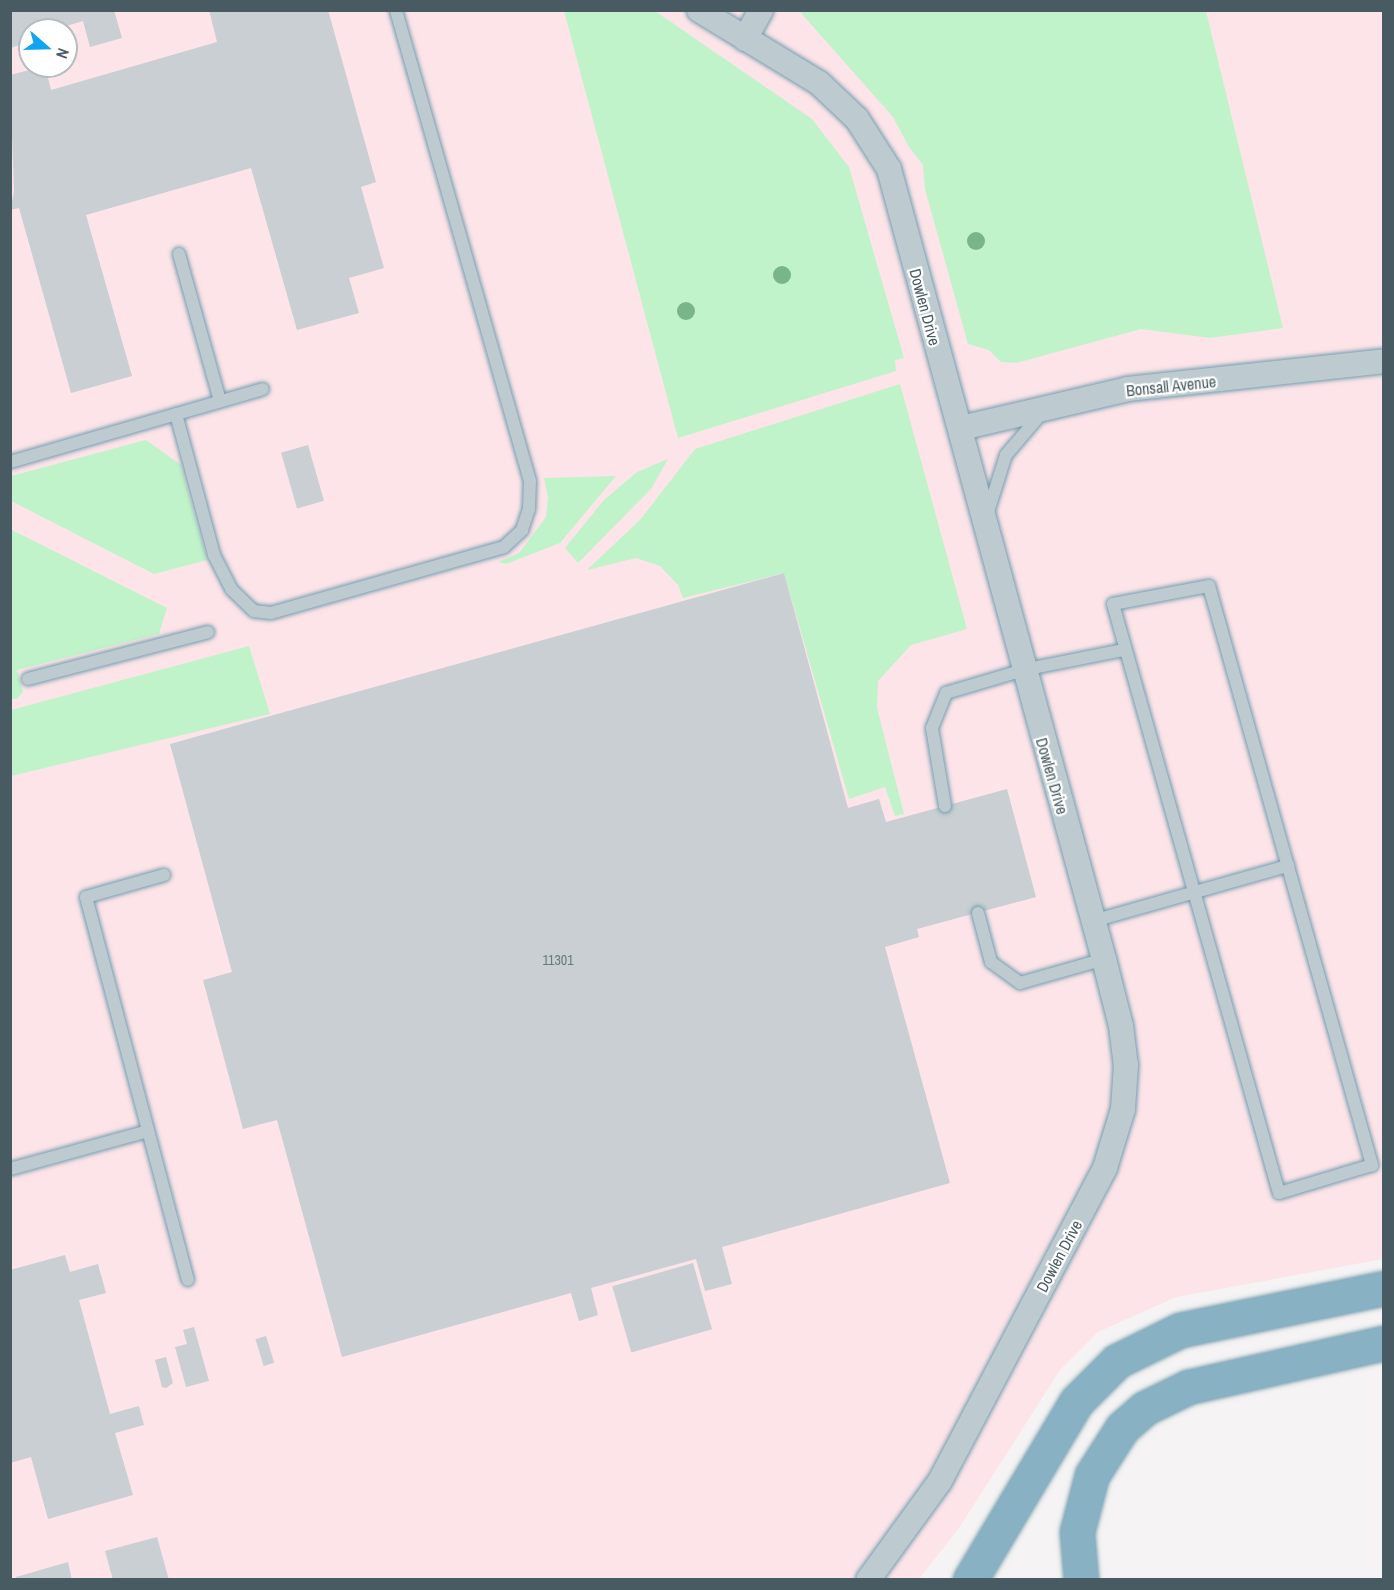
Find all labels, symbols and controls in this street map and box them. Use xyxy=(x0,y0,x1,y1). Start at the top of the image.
north arrow xyxy=(18,18,78,78)
text: N xyxy=(51,45,75,62)
street label: Dowlen Drive xyxy=(906,266,944,348)
street label: Bonsall Avenue xyxy=(1125,372,1217,400)
street label: Dowlen Drive xyxy=(1032,736,1072,816)
house number: 11301 xyxy=(542,952,574,968)
street label: Dowlen Drive xyxy=(1032,1217,1086,1295)

